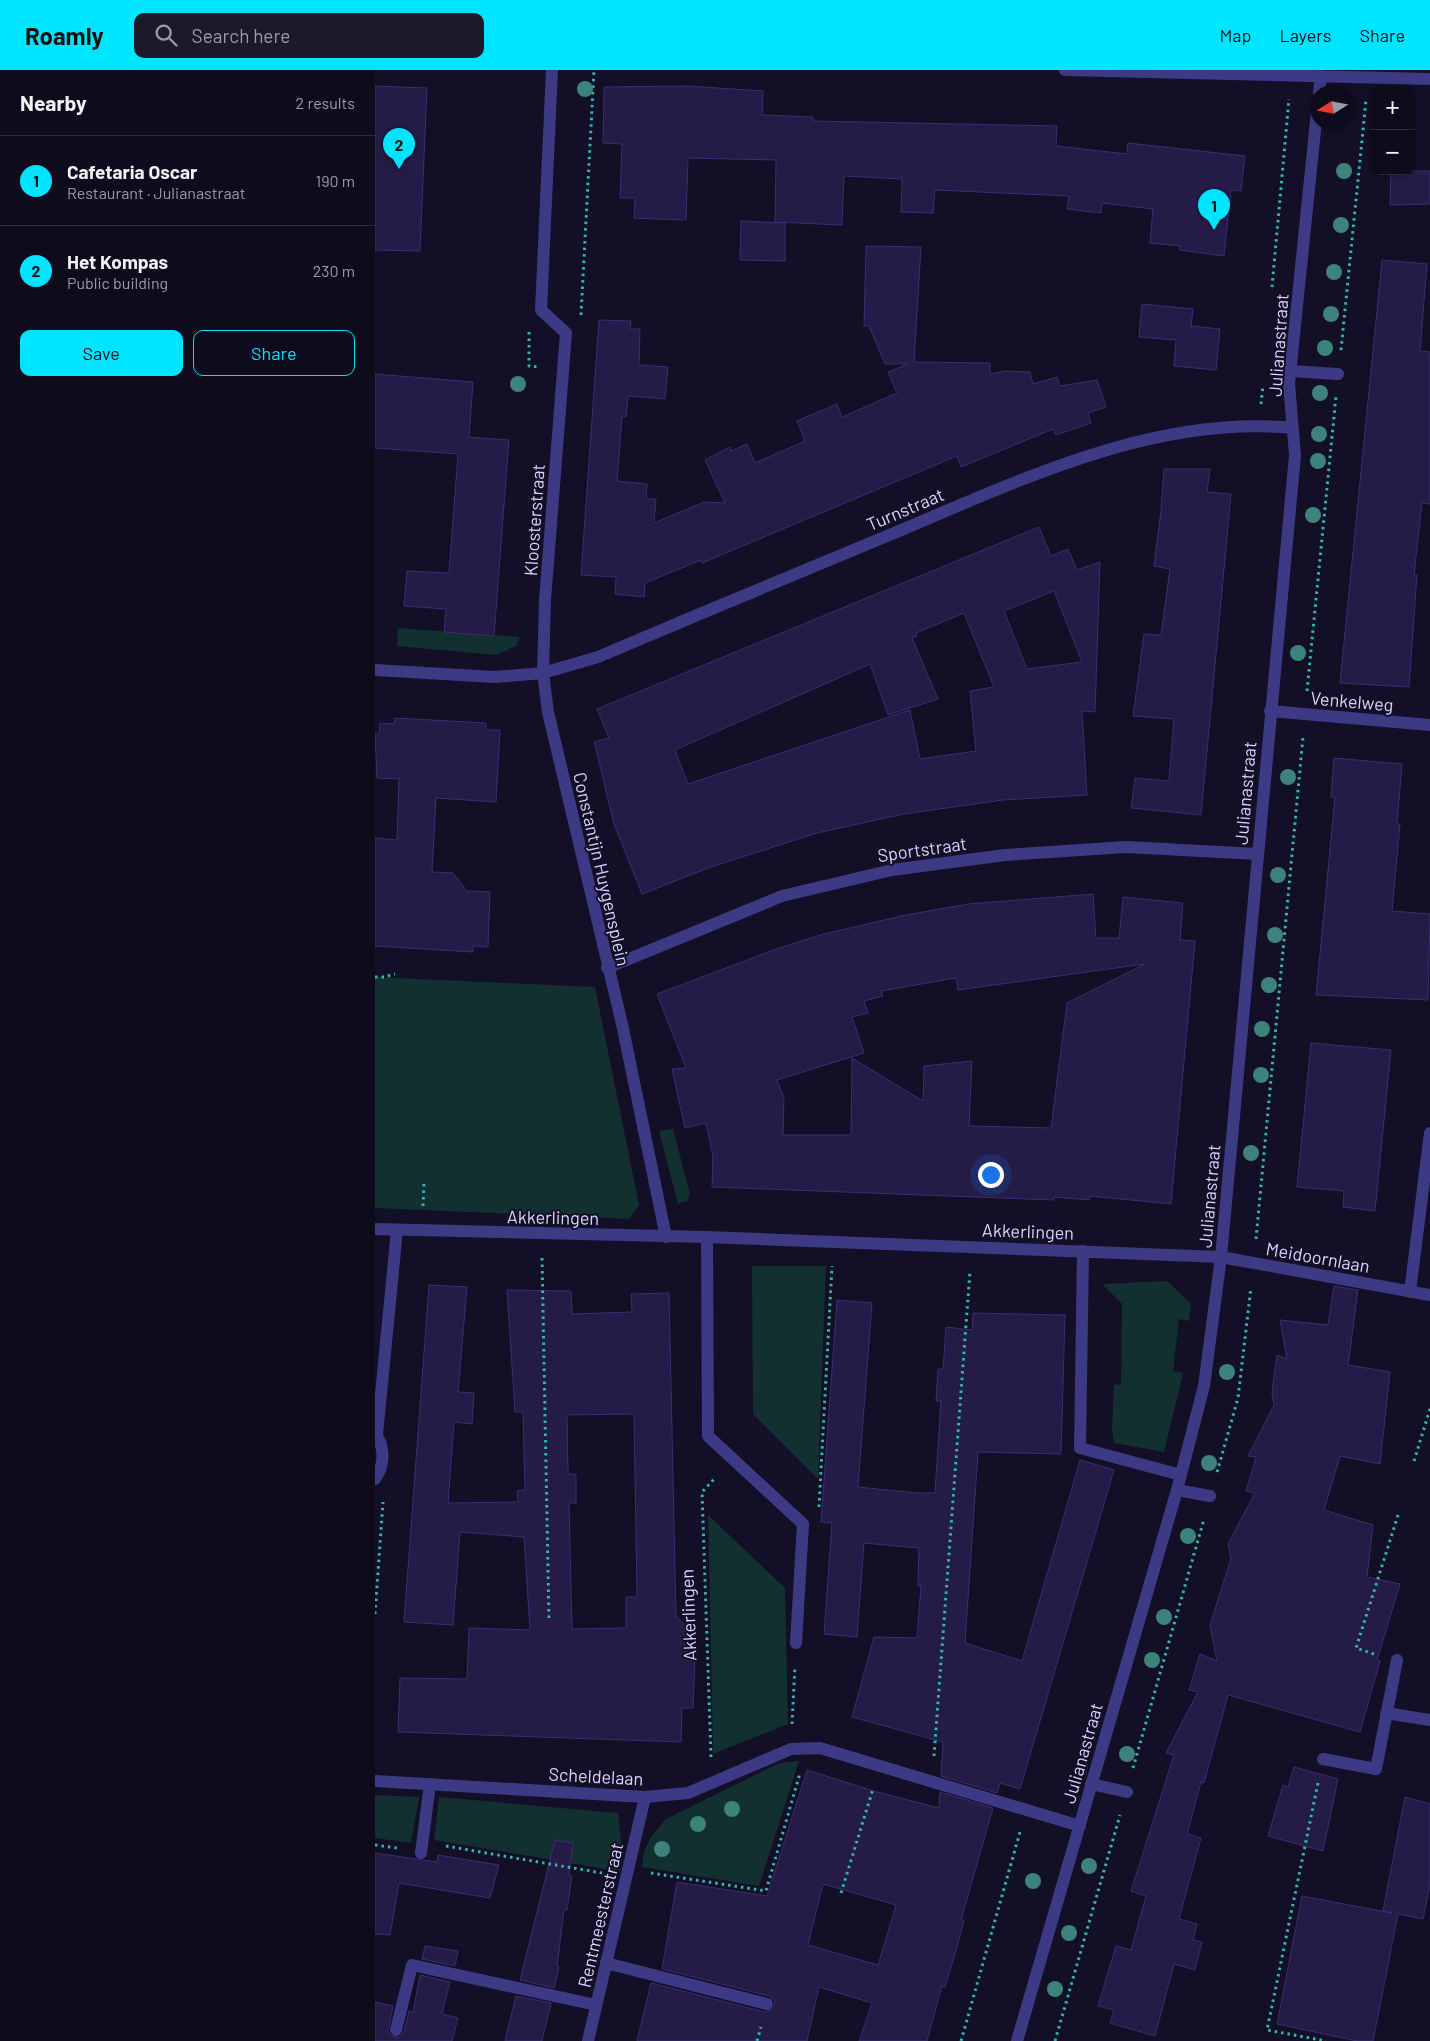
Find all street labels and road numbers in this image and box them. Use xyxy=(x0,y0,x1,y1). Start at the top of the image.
street label: Julianastraat xyxy=(1263,293,1293,397)
street label: Kloosterstraat xyxy=(519,463,549,577)
street label: Turnstraat xyxy=(863,483,947,535)
street label: Venkelweg xyxy=(1310,686,1394,716)
street label: Julianastraat xyxy=(1230,741,1260,845)
street label: Constantijn Huygensplein xyxy=(569,770,635,968)
street label: Sportstraat xyxy=(876,832,968,866)
street label: Julianastraat xyxy=(1194,1144,1224,1248)
street label: Akkerlingen xyxy=(507,1205,599,1229)
street label: Akkerlingen xyxy=(982,1218,1074,1244)
street label: Meidoornlaan xyxy=(1264,1237,1372,1277)
street label: Akkerlingen xyxy=(675,1569,701,1661)
street label: Julianastraat xyxy=(1057,1700,1107,1806)
street label: Scheldelaan xyxy=(548,1763,644,1789)
street label: Rentmeesterstraat xyxy=(573,1840,627,1990)

